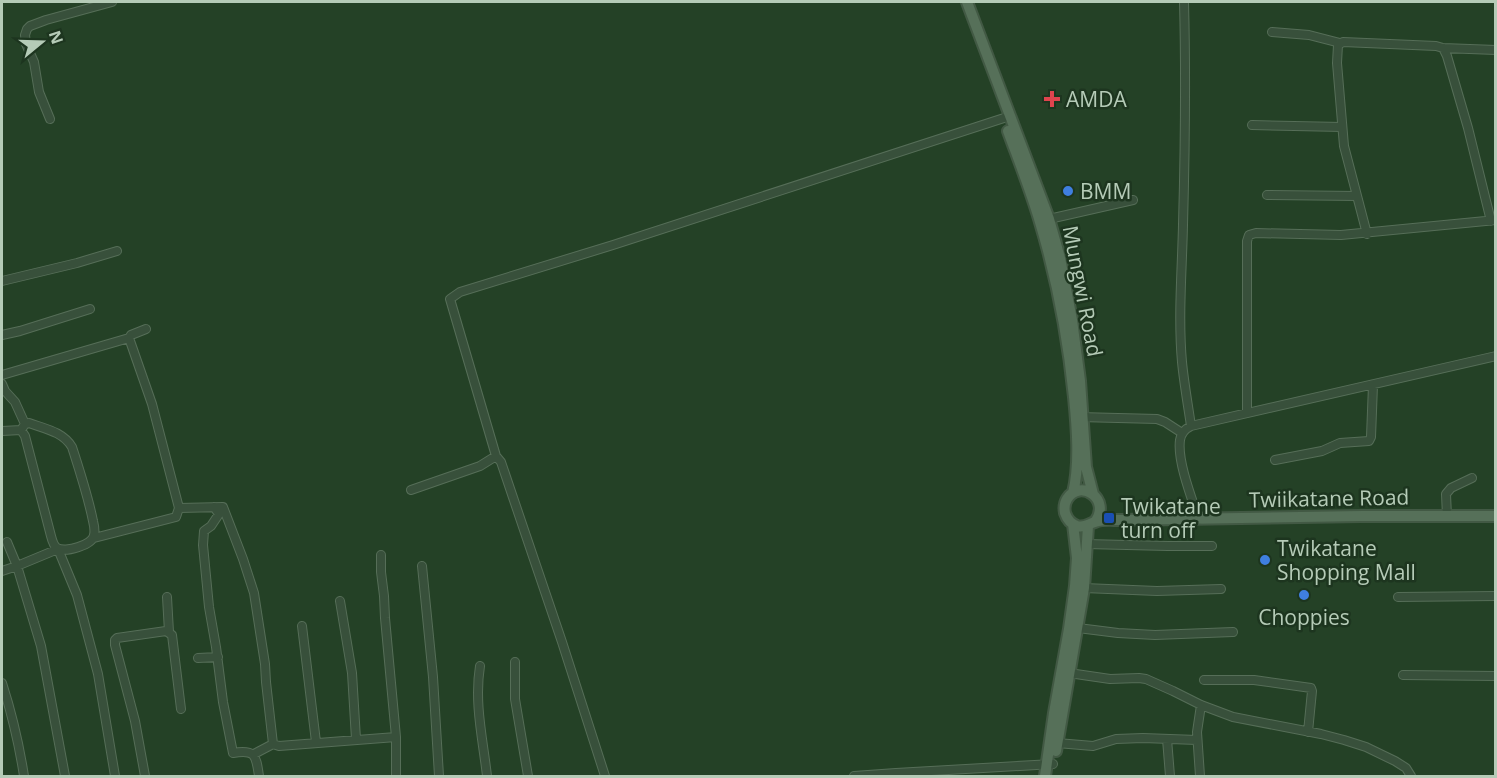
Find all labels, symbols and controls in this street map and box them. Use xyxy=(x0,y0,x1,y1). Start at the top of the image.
north arrow xyxy=(12,12,72,72)
text: N xyxy=(44,27,69,47)
place label: AMDA xyxy=(1066,85,1127,113)
marker: AMDA xyxy=(1043,90,1061,108)
place label: BMM xyxy=(1080,177,1131,205)
marker: BMM xyxy=(1061,184,1075,198)
street label: Mungwi Road xyxy=(1057,223,1109,359)
street label: Twiikatane Road xyxy=(1248,483,1410,513)
place label: Twikatane turn off xyxy=(1121,492,1221,544)
marker: Twikatane turn off xyxy=(1102,511,1116,525)
place label: Twikatane Shopping Mall xyxy=(1277,534,1416,586)
marker: Twikatane Shopping Mall xyxy=(1258,553,1272,567)
marker: Choppies xyxy=(1297,588,1311,602)
place label: Choppies xyxy=(1258,603,1350,631)

